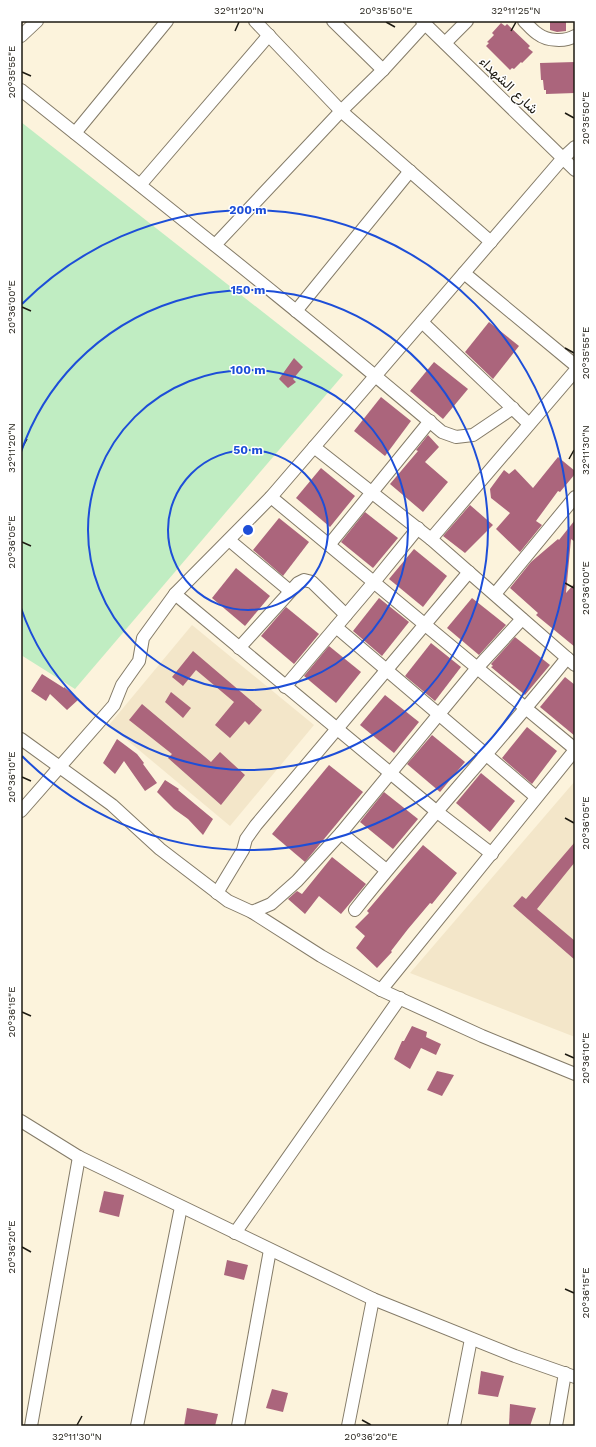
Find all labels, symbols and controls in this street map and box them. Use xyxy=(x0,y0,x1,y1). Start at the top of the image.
text: 32°11'20"N xyxy=(214,5,264,16)
text: 20°35'50"E xyxy=(359,5,413,16)
text: 32°11'25"N xyxy=(491,5,541,16)
text: 20°35'55"E xyxy=(6,46,17,98)
street label: شارع الشهداء xyxy=(474,53,542,119)
text: 20°35'50"E xyxy=(580,91,591,145)
text: 200 m xyxy=(229,203,267,217)
text: 20°36'00"E xyxy=(6,280,17,334)
text: 150 m xyxy=(231,283,265,297)
text: 20°35'55"E xyxy=(580,327,591,379)
text: 100 m xyxy=(230,363,266,377)
text: 32°11'20"N xyxy=(6,423,17,473)
text: 32°11'30"N xyxy=(580,425,591,475)
text: 50 m xyxy=(233,443,263,457)
text: 20°36'05"E xyxy=(6,515,17,569)
centre of rings xyxy=(241,523,255,537)
text: 20°36'00"E xyxy=(580,561,591,615)
text: 20°36'10"E xyxy=(6,751,17,803)
text: 20°36'05"E xyxy=(580,796,591,850)
text: 20°36'15"E xyxy=(6,986,17,1038)
text: 20°36'10"E xyxy=(580,1032,591,1084)
text: 20°36'20"E xyxy=(6,1220,17,1274)
text: 20°36'15"E xyxy=(580,1267,591,1319)
text: 32°11'30"N xyxy=(52,1431,102,1442)
text: 20°36'20"E xyxy=(344,1431,398,1442)

